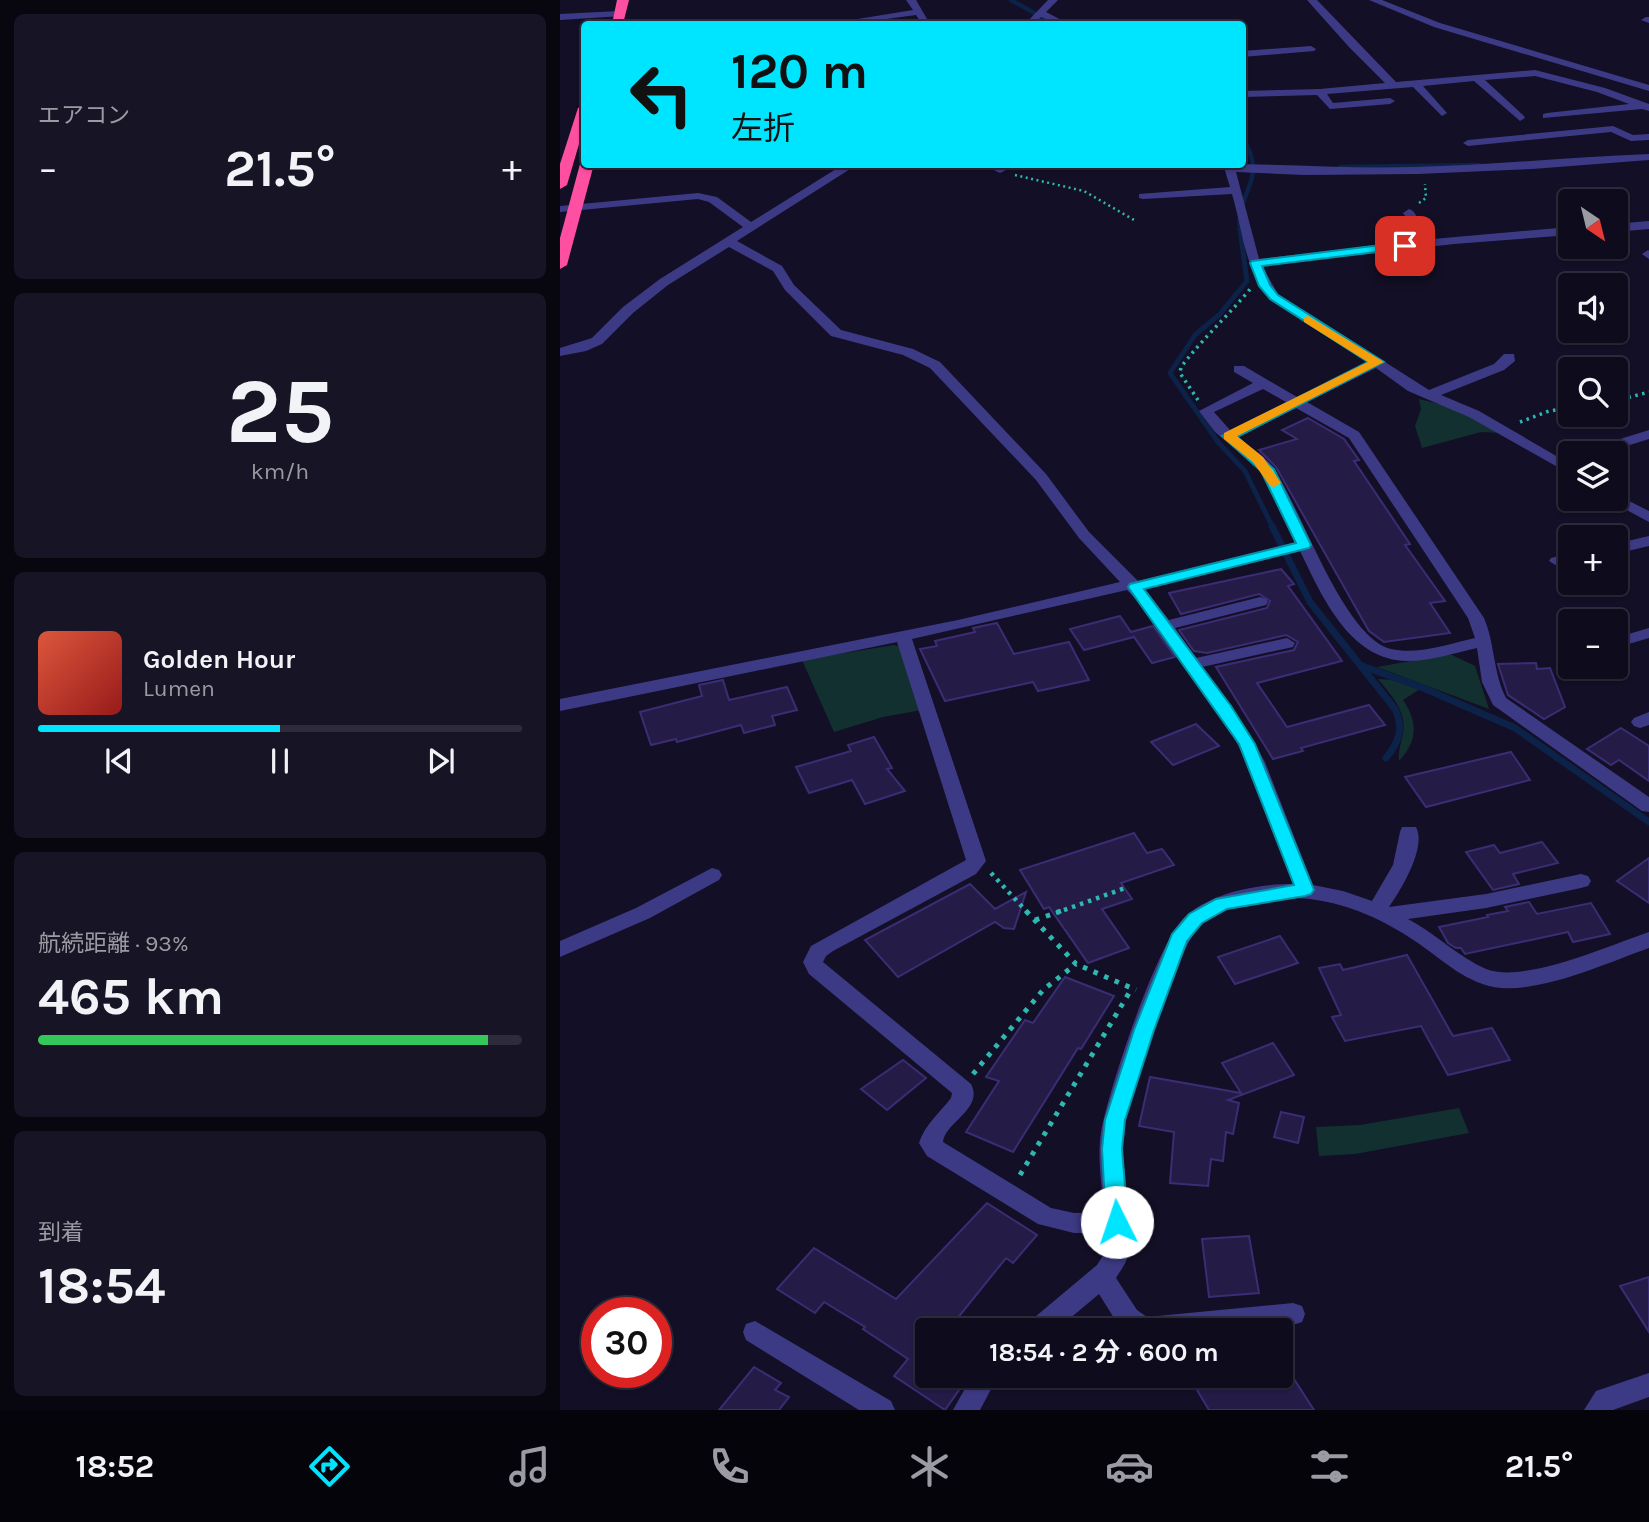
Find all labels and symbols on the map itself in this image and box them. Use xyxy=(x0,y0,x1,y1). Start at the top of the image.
north arrow xyxy=(1558,189,1628,259)
pin xyxy=(1375,216,1435,276)
position arrow xyxy=(1080,1185,1154,1259)
speed limit sign: 30 xyxy=(581,1297,672,1388)

